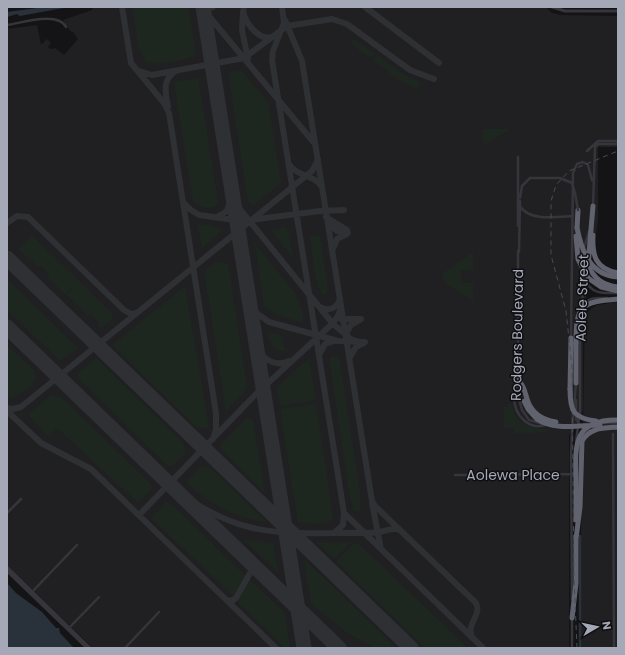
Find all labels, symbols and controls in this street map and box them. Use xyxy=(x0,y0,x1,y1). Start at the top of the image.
street label: Aolele Street xyxy=(570,254,594,342)
street label: Rodgers Boulevard xyxy=(506,269,528,401)
street label: Aolewa Place xyxy=(466,465,560,485)
north arrow xyxy=(577,607,617,647)
text: N xyxy=(598,620,615,631)

